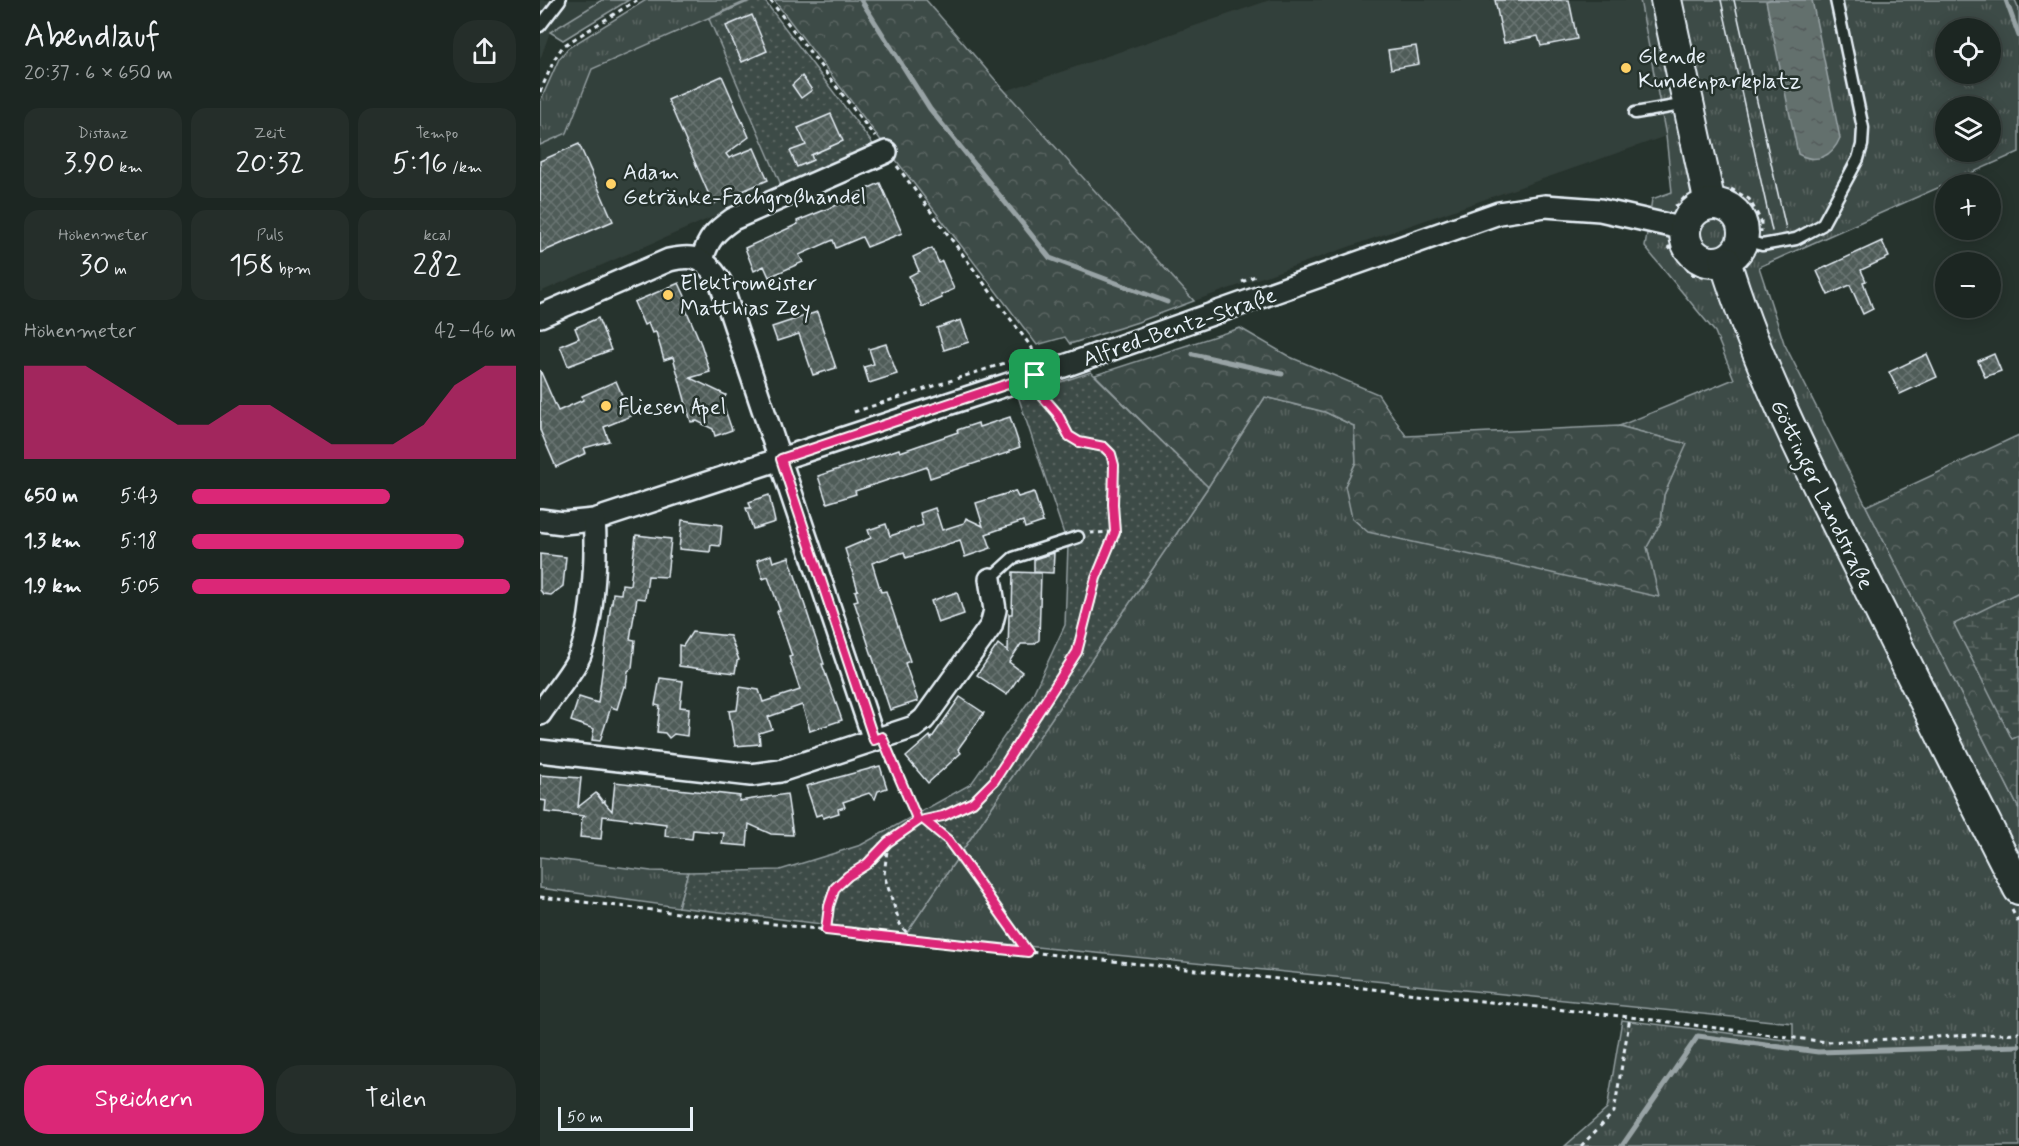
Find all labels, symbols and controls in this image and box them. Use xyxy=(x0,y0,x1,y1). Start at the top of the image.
text: Abendlauf xyxy=(24,15,160,59)
map controls xyxy=(1935,18,2001,318)
button: locate xyxy=(1935,18,2001,84)
button: share xyxy=(453,20,516,83)
place label: Glende Kundenparkplatz xyxy=(1638,43,1801,96)
text: 20:37 · 6 × 650 m xyxy=(24,60,173,87)
marker: Glende Kundenparkplatz xyxy=(1619,61,1633,75)
button: layers xyxy=(1935,96,2001,162)
text: Distanz xyxy=(78,123,128,144)
text: Zeit xyxy=(254,123,286,144)
text: Tempo xyxy=(416,123,458,144)
text: 3.90 xyxy=(63,144,115,183)
text: 20:32 xyxy=(235,144,305,183)
text: 5:16 xyxy=(392,144,448,183)
text: km xyxy=(115,157,143,178)
text: /km xyxy=(448,157,482,178)
place label: Adam Getränke-Fachgroßhandel xyxy=(623,159,866,213)
button: + xyxy=(1935,174,2001,240)
marker: Adam Getränke-Fachgroßhandel xyxy=(604,177,618,191)
text: Höhenmeter xyxy=(58,225,148,246)
text: Puls xyxy=(257,225,284,246)
text: kcal xyxy=(424,225,450,246)
text: 30 xyxy=(79,246,110,285)
text: 158 xyxy=(229,246,275,285)
text: 282 xyxy=(412,246,462,285)
button: − xyxy=(1935,252,2001,318)
text: m xyxy=(110,259,127,280)
text: bpm xyxy=(275,259,311,280)
place label: Elektromeister Matthias Zey xyxy=(680,270,817,323)
street label: Alfred-Bentz-Straße xyxy=(1079,282,1280,374)
marker: Elektromeister Matthias Zey xyxy=(661,288,675,302)
text: Höhenmeter xyxy=(24,318,136,345)
text: 42–46 m xyxy=(434,318,516,345)
pin xyxy=(1009,349,1060,400)
icon: arrive xyxy=(1018,358,1051,391)
place label: Fliesen Apel xyxy=(618,394,726,424)
street label: Göttinger Landstraße xyxy=(1760,395,1879,596)
marker: Fliesen Apel xyxy=(599,399,613,413)
text: 650 m xyxy=(24,483,78,510)
text: 5:43 xyxy=(120,483,157,510)
text: 1.3 km xyxy=(24,528,81,555)
text: 5:18 xyxy=(120,528,157,555)
text: 1.9 km xyxy=(24,573,82,600)
text: 5:05 xyxy=(120,573,159,600)
button: Speichern xyxy=(24,1065,264,1134)
button: Teilen xyxy=(276,1065,516,1134)
scale bar xyxy=(558,1104,693,1132)
text: 50 m xyxy=(567,1107,603,1128)

